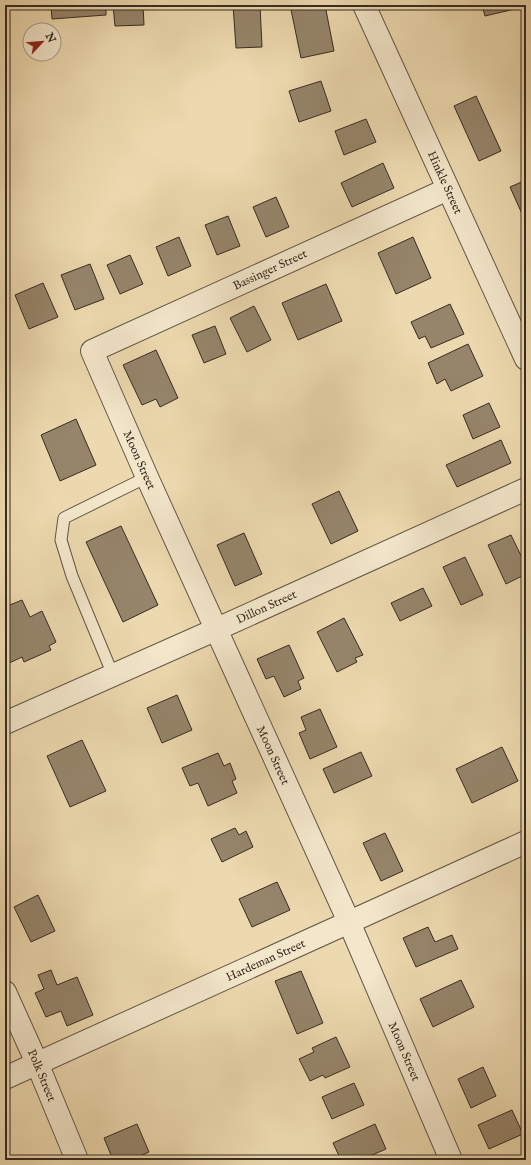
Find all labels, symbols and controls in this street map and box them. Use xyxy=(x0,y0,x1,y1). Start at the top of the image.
north arrow xyxy=(22,22,62,62)
text: N xyxy=(41,30,59,46)
street label: Hinkle Street xyxy=(424,148,466,216)
street label: Bassinger Street xyxy=(231,246,309,294)
street label: Moon Street xyxy=(120,428,159,492)
street label: Dillon Street xyxy=(234,586,299,627)
street label: Moon Street xyxy=(253,723,293,787)
street label: Hardeman Street xyxy=(224,936,307,984)
street label: Moon Street xyxy=(385,1019,424,1083)
street label: Polk Street xyxy=(24,1047,59,1104)

